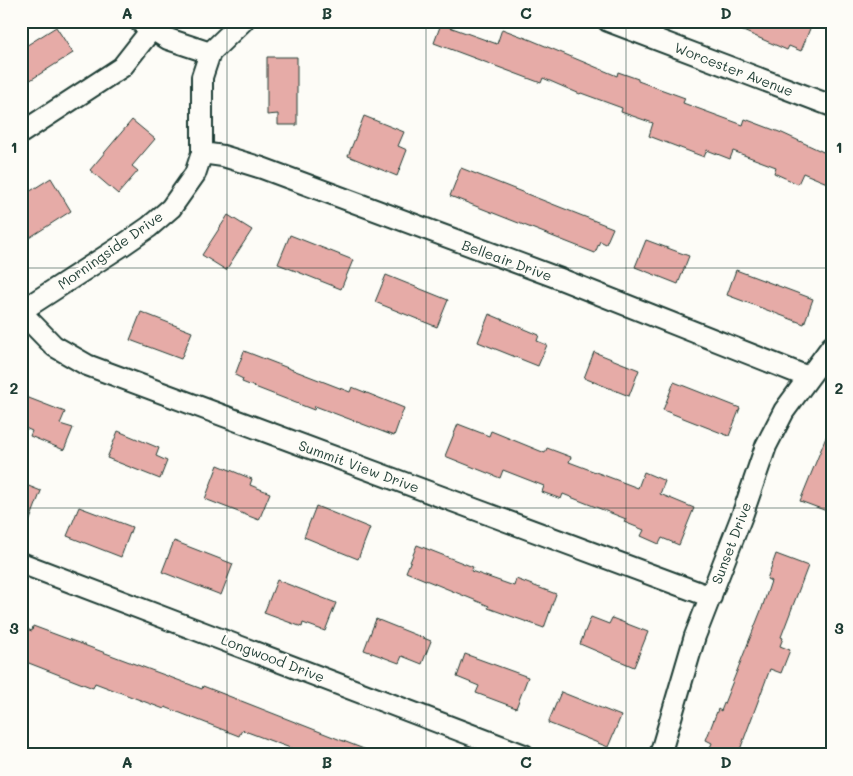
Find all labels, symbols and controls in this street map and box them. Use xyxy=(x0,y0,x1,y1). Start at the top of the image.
text: A xyxy=(121,2,133,23)
text: B xyxy=(322,2,332,23)
text: C xyxy=(520,2,532,23)
text: D xyxy=(720,2,732,23)
street label: Worcester Avenue xyxy=(672,38,796,100)
text: 1 xyxy=(10,136,18,157)
text: 1 xyxy=(835,136,843,157)
street label: Morningside Drive xyxy=(54,207,166,293)
street label: Belleair Drive xyxy=(459,235,555,285)
text: 2 xyxy=(10,377,19,398)
text: 2 xyxy=(835,377,844,398)
street label: Summit View Drive xyxy=(296,435,422,497)
street label: Sunset Drive xyxy=(707,499,755,587)
text: 3 xyxy=(9,617,19,638)
text: 3 xyxy=(834,617,844,638)
street label: Longwood Drive xyxy=(219,630,327,686)
text: A xyxy=(121,751,133,772)
text: B xyxy=(322,751,332,772)
text: C xyxy=(520,751,532,772)
text: D xyxy=(720,751,732,772)

